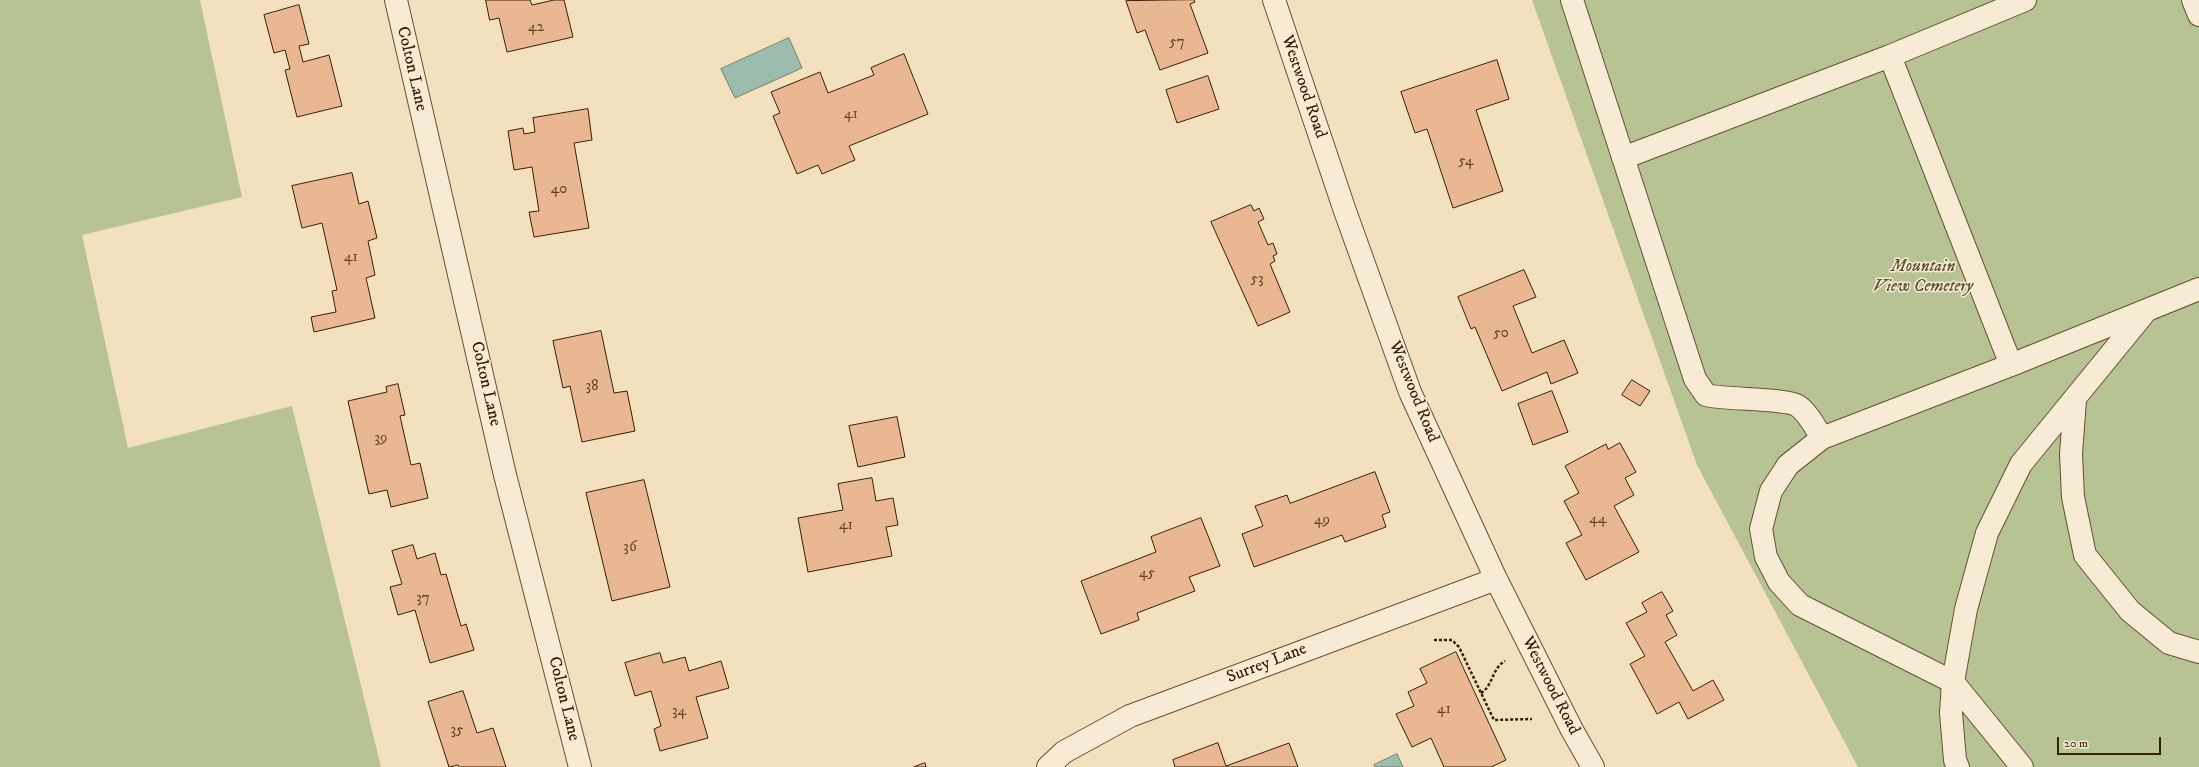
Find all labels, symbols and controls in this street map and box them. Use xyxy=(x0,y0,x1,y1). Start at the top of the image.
house number: 42 xyxy=(528,19,544,37)
street label: Colton Lane xyxy=(391,25,431,113)
street label: Westwood Road xyxy=(1276,33,1330,141)
house number: 57 xyxy=(1169,34,1185,52)
house number: 41 xyxy=(844,106,858,124)
house number: 54 xyxy=(1458,153,1474,171)
house number: 40 xyxy=(551,181,567,199)
house number: 41 xyxy=(344,249,358,267)
park label: Mountain View Cemetery xyxy=(1873,257,1973,297)
house number: 53 xyxy=(1250,271,1264,289)
house number: 50 xyxy=(1493,325,1509,343)
street label: Westwood Road xyxy=(1383,338,1443,446)
street label: Colton Lane xyxy=(465,340,505,428)
house number: 38 xyxy=(585,378,599,396)
house number: 39 xyxy=(374,430,388,448)
house number: 44 xyxy=(1589,511,1607,529)
house number: 49 xyxy=(1314,512,1330,530)
house number: 41 xyxy=(839,517,853,535)
house number: 36 xyxy=(623,539,637,557)
house number: 45 xyxy=(1139,565,1155,583)
house number: 37 xyxy=(416,590,430,608)
street label: Westwood Road xyxy=(1516,633,1584,739)
street label: Surrey Lane xyxy=(1224,639,1310,689)
street label: Colton Lane xyxy=(543,655,583,743)
house number: 41 xyxy=(1437,701,1451,719)
house number: 34 xyxy=(672,703,686,721)
house number: 35 xyxy=(450,722,464,740)
scale bar xyxy=(2059,729,2163,755)
text: 20 m xyxy=(2064,736,2088,751)

